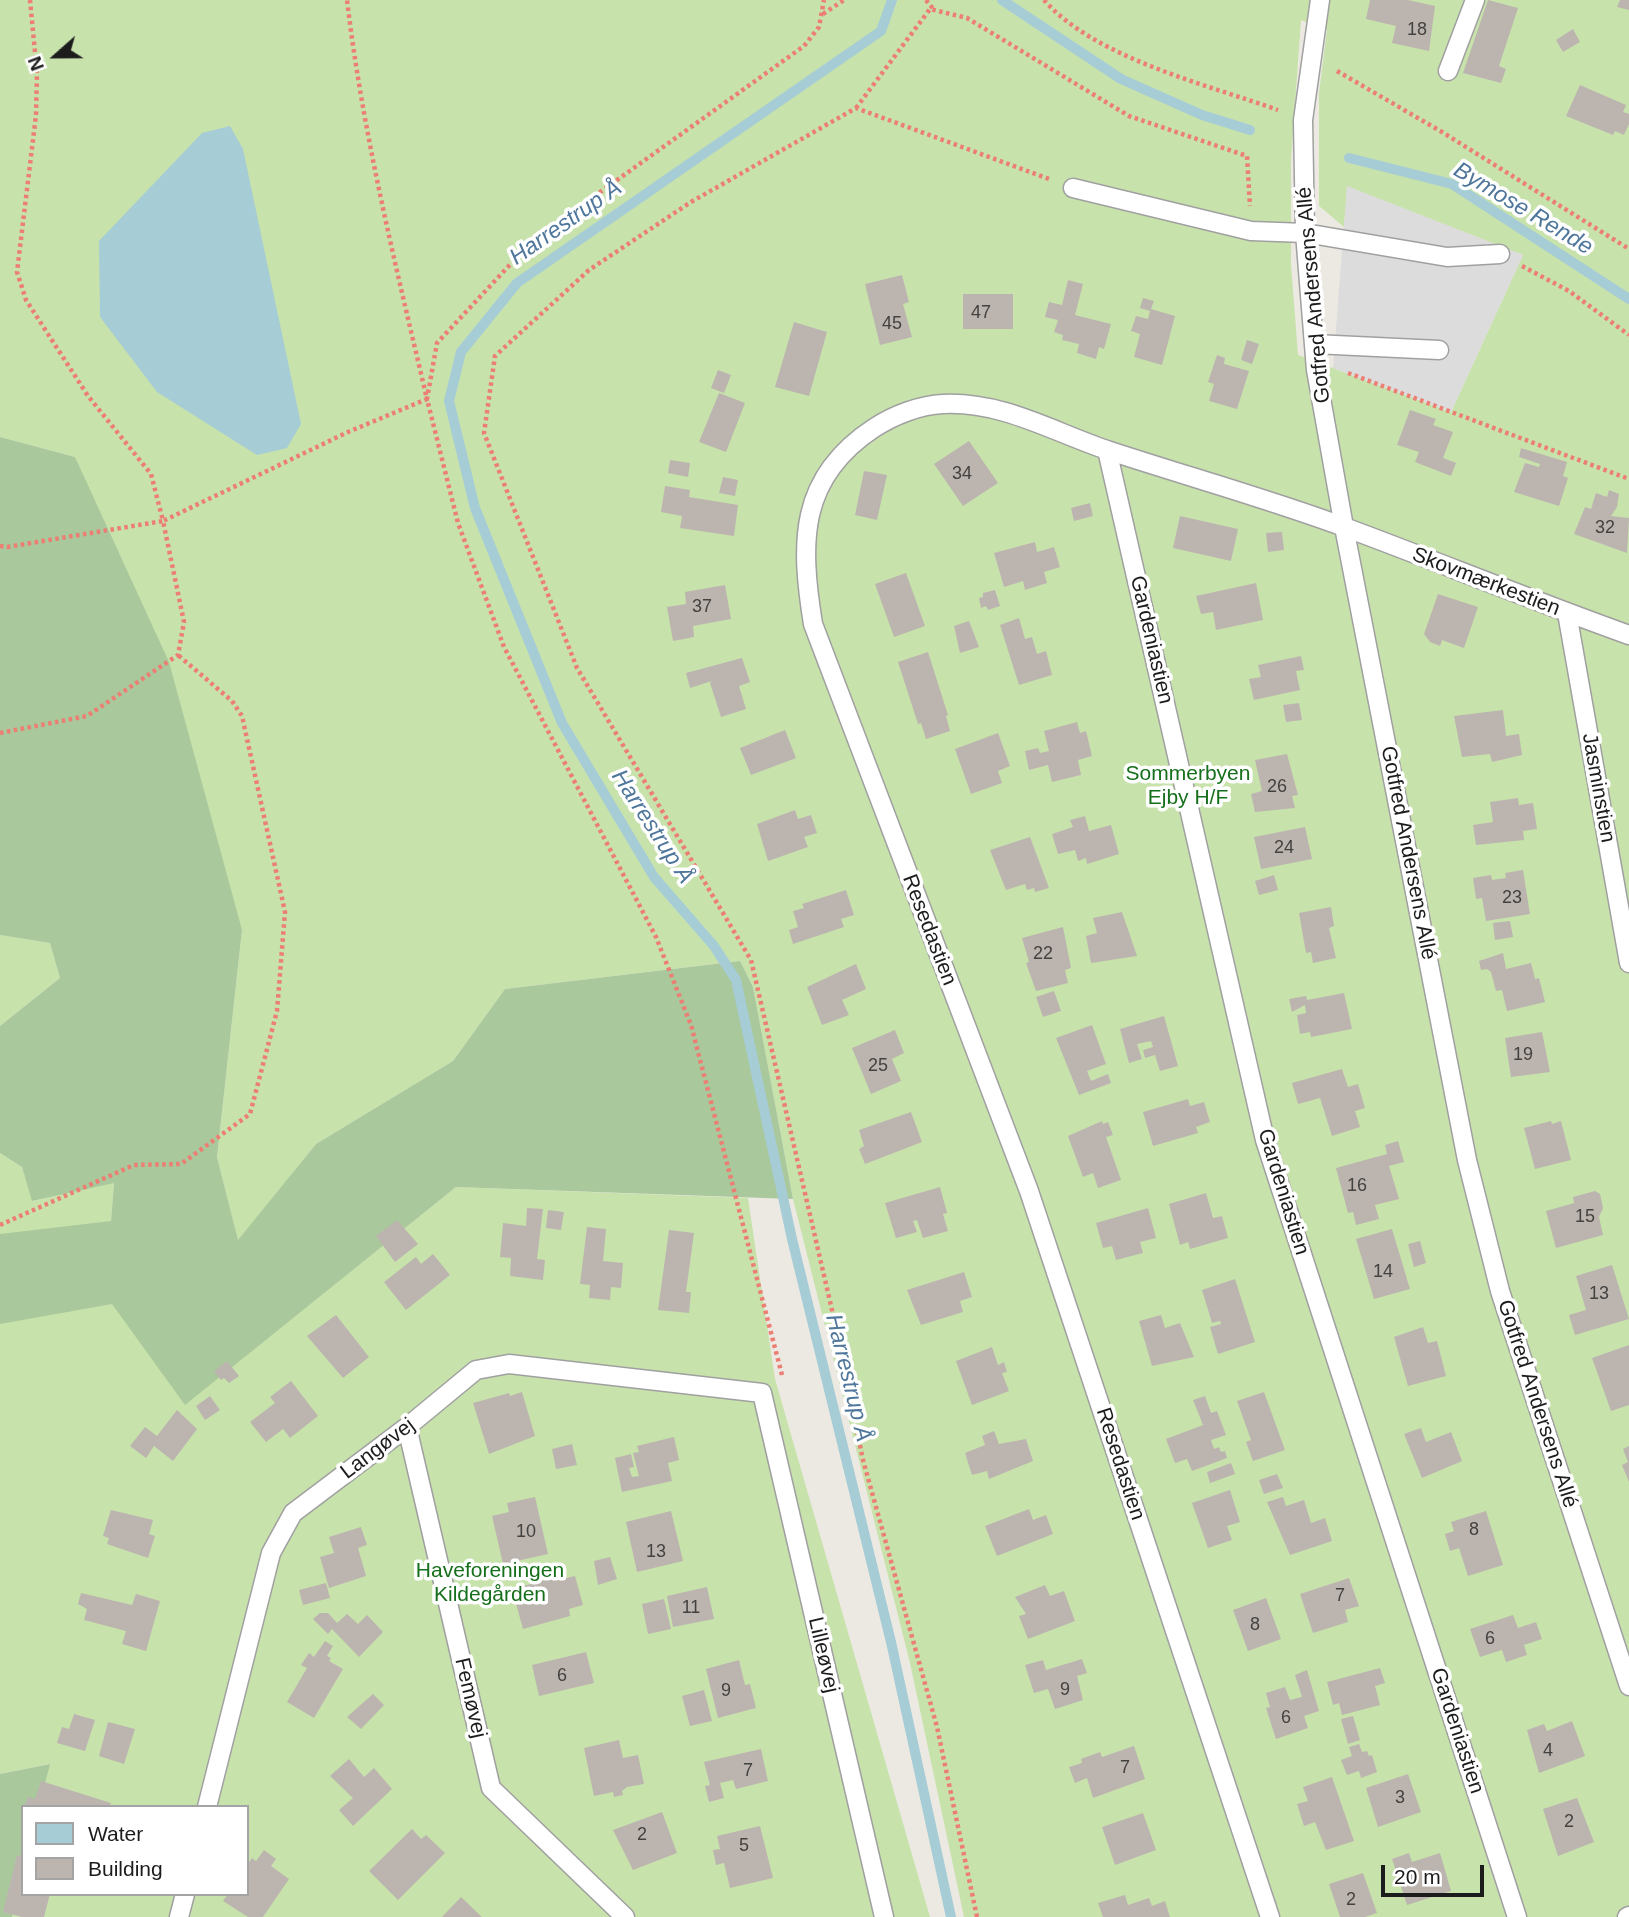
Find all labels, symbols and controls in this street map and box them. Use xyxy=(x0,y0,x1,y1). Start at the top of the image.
house number: 18 xyxy=(1407,19,1427,41)
north arrow xyxy=(21,21,91,91)
text: N xyxy=(24,54,48,74)
water label: Bymose Rende xyxy=(1448,157,1598,261)
water label: Harrestrup Å xyxy=(505,174,627,272)
street label: Gotfred Andersens Allé xyxy=(1292,186,1336,404)
house number: 47 xyxy=(971,302,991,324)
house number: 45 xyxy=(882,313,902,335)
house number: 34 xyxy=(952,463,972,485)
house number: 32 xyxy=(1595,517,1615,539)
street label: Skovmærkestien xyxy=(1408,542,1564,622)
street label: Gardeniastien xyxy=(1124,573,1178,707)
house number: 37 xyxy=(692,596,712,618)
street label: Jasminstien xyxy=(1576,731,1620,845)
street label: Gotfred Andersens Allé xyxy=(1375,744,1441,962)
park label: Sommerbyen Ejby H/F xyxy=(1126,761,1250,811)
water label: Harrestrup Å xyxy=(605,765,699,889)
house number: 26 xyxy=(1267,776,1287,798)
house number: 24 xyxy=(1274,837,1294,859)
street label: Resedastien xyxy=(896,871,962,989)
house number: 23 xyxy=(1502,887,1522,909)
house number: 22 xyxy=(1033,943,1053,965)
house number: 19 xyxy=(1513,1044,1533,1066)
house number: 25 xyxy=(868,1055,888,1077)
street label: Gardeniastien xyxy=(1252,1126,1314,1258)
house number: 16 xyxy=(1347,1175,1367,1197)
house number: 15 xyxy=(1575,1206,1595,1228)
house number: 14 xyxy=(1373,1261,1393,1283)
house number: 13 xyxy=(1589,1283,1609,1305)
street label: Gotfred Andersens Allé xyxy=(1491,1297,1583,1511)
water label: Harrestrup Å xyxy=(819,1311,877,1445)
street label: Resedastien xyxy=(1090,1405,1150,1523)
street label: Langøvej xyxy=(336,1413,420,1485)
house number: 8 xyxy=(1469,1519,1479,1541)
house number: 10 xyxy=(516,1521,536,1543)
house number: 13 xyxy=(646,1541,666,1563)
park label: Haveforeningen Kildegården xyxy=(416,1558,564,1608)
house number: 7 xyxy=(1335,1585,1345,1607)
house number: 11 xyxy=(682,1597,700,1619)
house number: 8 xyxy=(1250,1614,1260,1636)
street label: Lilleøvej xyxy=(802,1615,844,1695)
house number: 6 xyxy=(1485,1628,1495,1650)
street label: Femøvej xyxy=(449,1655,491,1741)
house number: 6 xyxy=(557,1665,567,1687)
street label: Gardeniastien xyxy=(1425,1665,1489,1797)
house number: 9 xyxy=(1060,1679,1070,1701)
house number: 9 xyxy=(721,1680,731,1702)
house number: 6 xyxy=(1281,1707,1291,1729)
house number: 4 xyxy=(1543,1740,1553,1762)
house number: 7 xyxy=(1120,1757,1130,1779)
house number: 7 xyxy=(743,1760,753,1782)
house number: 3 xyxy=(1395,1787,1405,1809)
legend xyxy=(21,1805,248,1896)
house number: 2 xyxy=(1564,1811,1574,1833)
text: Water xyxy=(88,1822,143,1845)
house number: 2 xyxy=(637,1824,647,1846)
house number: 5 xyxy=(739,1835,749,1857)
scale bar xyxy=(1384,1850,1487,1894)
text: Building xyxy=(88,1857,163,1880)
text: 20 m xyxy=(1394,1865,1441,1888)
house number: 2 xyxy=(1346,1889,1356,1911)

